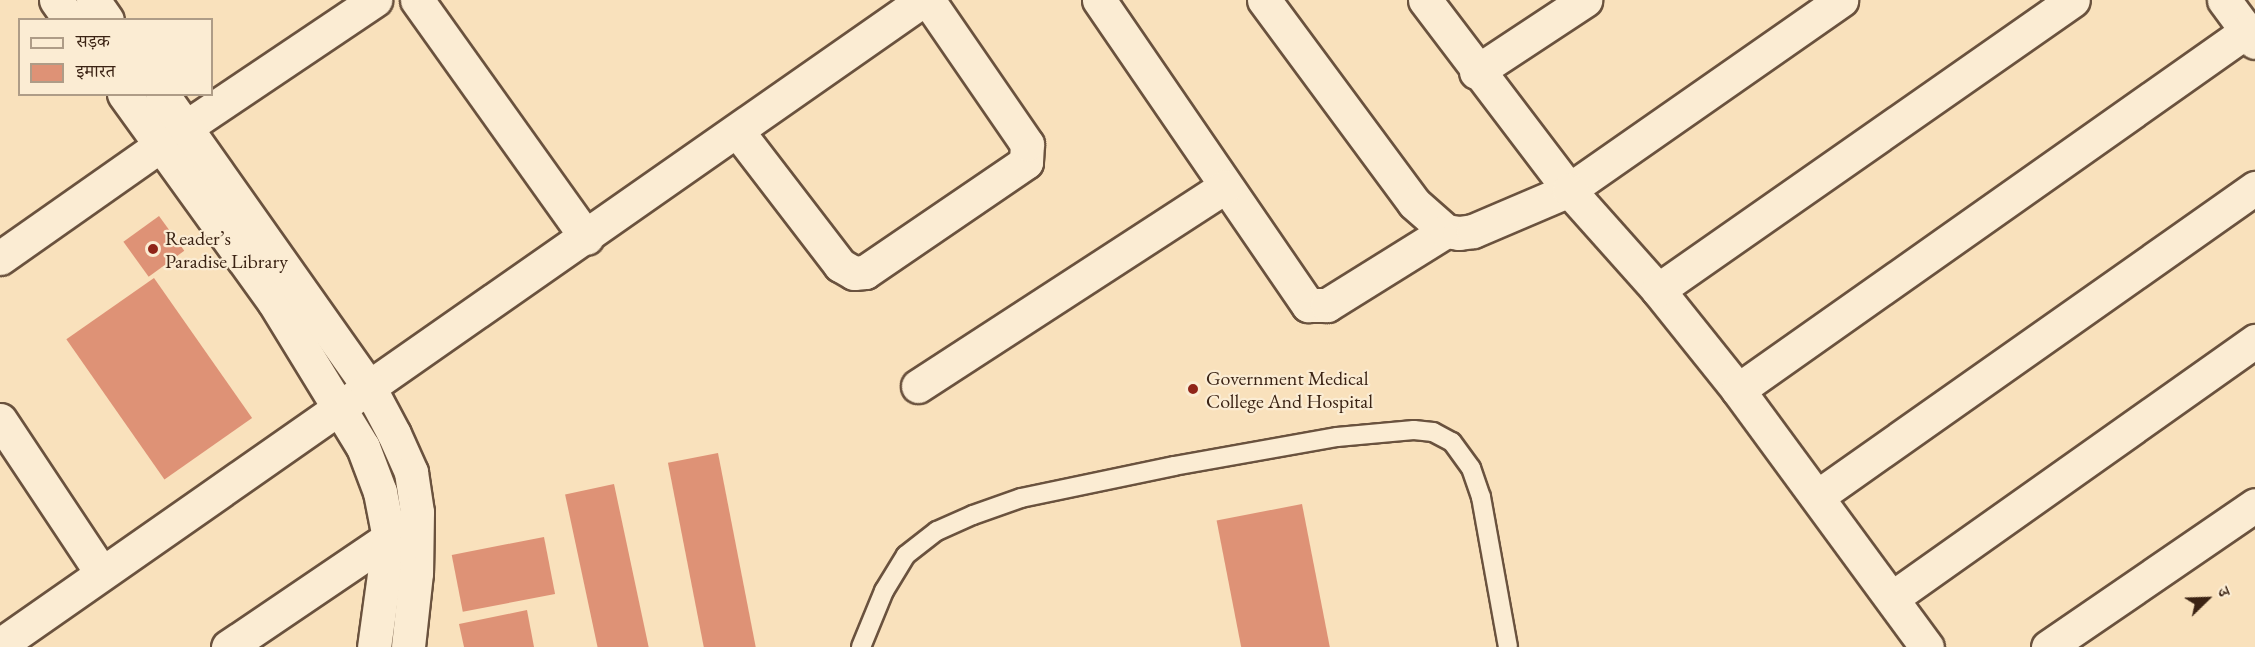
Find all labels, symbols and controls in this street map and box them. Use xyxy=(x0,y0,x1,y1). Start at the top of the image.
legend xyxy=(18,18,213,96)
text: सड़क xyxy=(76,29,110,52)
text: इमारत xyxy=(76,59,115,82)
place label: Reader’s Paradise Library xyxy=(165,226,288,273)
marker: Reader’s Paradise Library xyxy=(146,242,160,256)
place label: Government Medical College And Hospital xyxy=(1206,366,1373,413)
marker: Government Medical College And Hospital xyxy=(1184,380,1202,398)
north arrow xyxy=(2177,569,2237,629)
text: उ xyxy=(2213,584,2235,600)

